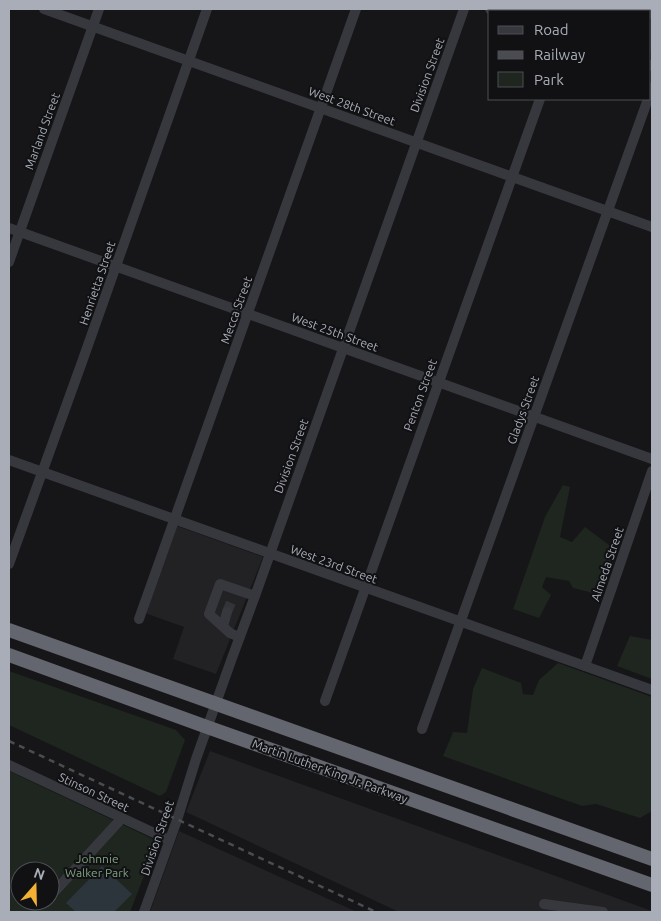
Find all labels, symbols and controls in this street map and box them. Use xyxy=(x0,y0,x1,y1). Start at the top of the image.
legend xyxy=(488,10,651,100)
text: Road xyxy=(534,21,569,38)
street label: Division Street xyxy=(407,36,447,114)
text: Railway xyxy=(534,46,585,63)
text: Park xyxy=(534,71,564,88)
street label: West 28th Street xyxy=(307,84,398,128)
street label: Marland Street xyxy=(22,91,62,171)
street label: Henrietta Street xyxy=(77,239,118,327)
street label: Mecca Street xyxy=(218,274,254,345)
street label: West 25th Street xyxy=(290,310,381,354)
street label: Penton Street xyxy=(401,357,439,433)
street label: Gladys Street xyxy=(505,374,541,446)
street label: Division Street xyxy=(271,417,311,495)
street label: Almeda Street xyxy=(588,525,626,603)
street label: West 23rd Street xyxy=(289,542,380,586)
street label: Martin Luther King Jr. Parkway xyxy=(250,737,410,805)
street label: Stinson Street xyxy=(57,770,131,814)
street label: Division Street xyxy=(138,799,176,877)
park label: Johnnie Walker Park xyxy=(65,852,129,879)
north arrow xyxy=(10,861,60,911)
text: N xyxy=(32,864,47,883)

